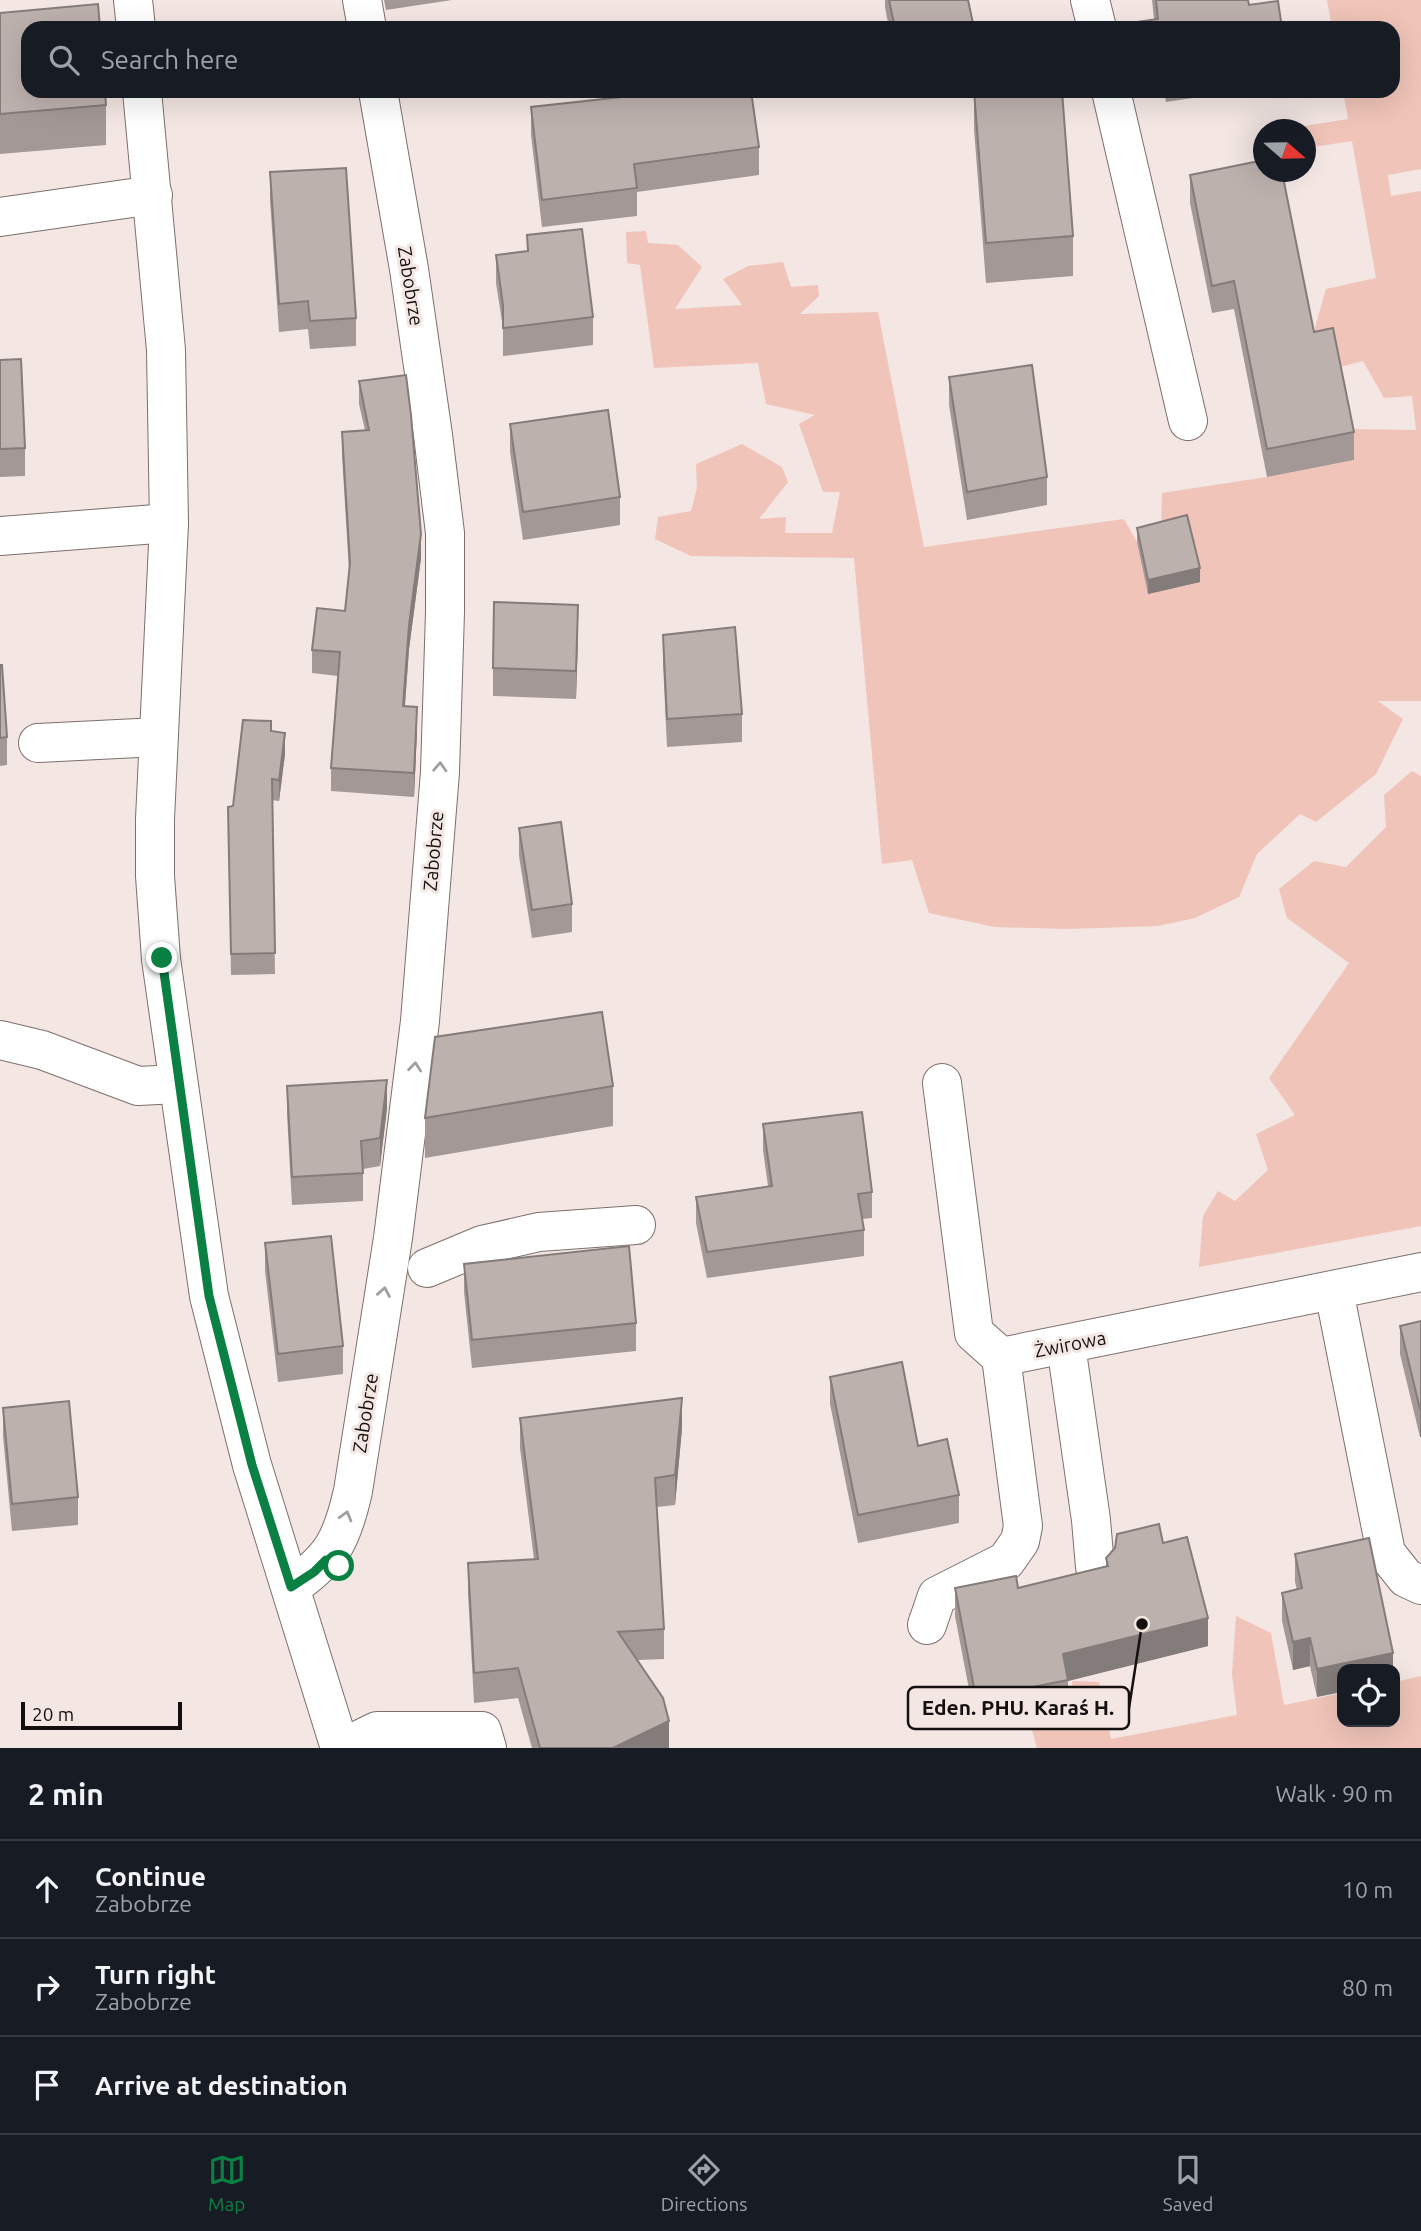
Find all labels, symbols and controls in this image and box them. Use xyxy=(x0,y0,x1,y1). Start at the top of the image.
search box xyxy=(21,21,1400,98)
icon: search xyxy=(45,41,83,79)
text: Search here xyxy=(101,45,238,74)
north arrow xyxy=(1253,119,1316,182)
street label: Zabobrze xyxy=(394,245,428,327)
one-way arrow xyxy=(433,761,448,772)
street label: Zabobrze xyxy=(419,810,447,892)
route end xyxy=(146,942,177,973)
one-way arrow xyxy=(407,1061,422,1072)
one-way arrow xyxy=(375,1286,390,1298)
street label: Żwirowa xyxy=(1032,1326,1108,1362)
street label: Zabobrze xyxy=(348,1372,382,1454)
one-way arrow xyxy=(338,1511,353,1523)
route start xyxy=(323,1550,354,1581)
map controls xyxy=(1337,1664,1400,1727)
button: locate xyxy=(1337,1664,1400,1727)
callout: Eden. PHU. Karaś H. xyxy=(908,1687,1129,1729)
text: Eden. PHU. Karaś H. xyxy=(922,1695,1114,1719)
scale bar xyxy=(21,1699,182,1731)
text: 20 m xyxy=(32,1703,74,1725)
text: 2 min xyxy=(28,1777,104,1811)
text: Walk · 90 m xyxy=(1275,1781,1393,1806)
text: Continue xyxy=(95,1862,206,1891)
icon: ahead xyxy=(28,1870,66,1908)
text: 10 m xyxy=(1342,1877,1393,1902)
text: Zabobrze xyxy=(95,1891,192,1916)
text: Turn right xyxy=(95,1960,216,1989)
icon: right xyxy=(28,1968,66,2006)
text: 80 m xyxy=(1342,1975,1393,2000)
text: Zabobrze xyxy=(95,1989,192,2014)
icon: arrive xyxy=(28,2066,66,2104)
text: Arrive at destination xyxy=(95,2071,348,2100)
tab: Map xyxy=(208,2151,246,2215)
tab: Directions xyxy=(661,2151,748,2215)
tab: Saved xyxy=(1163,2151,1213,2215)

